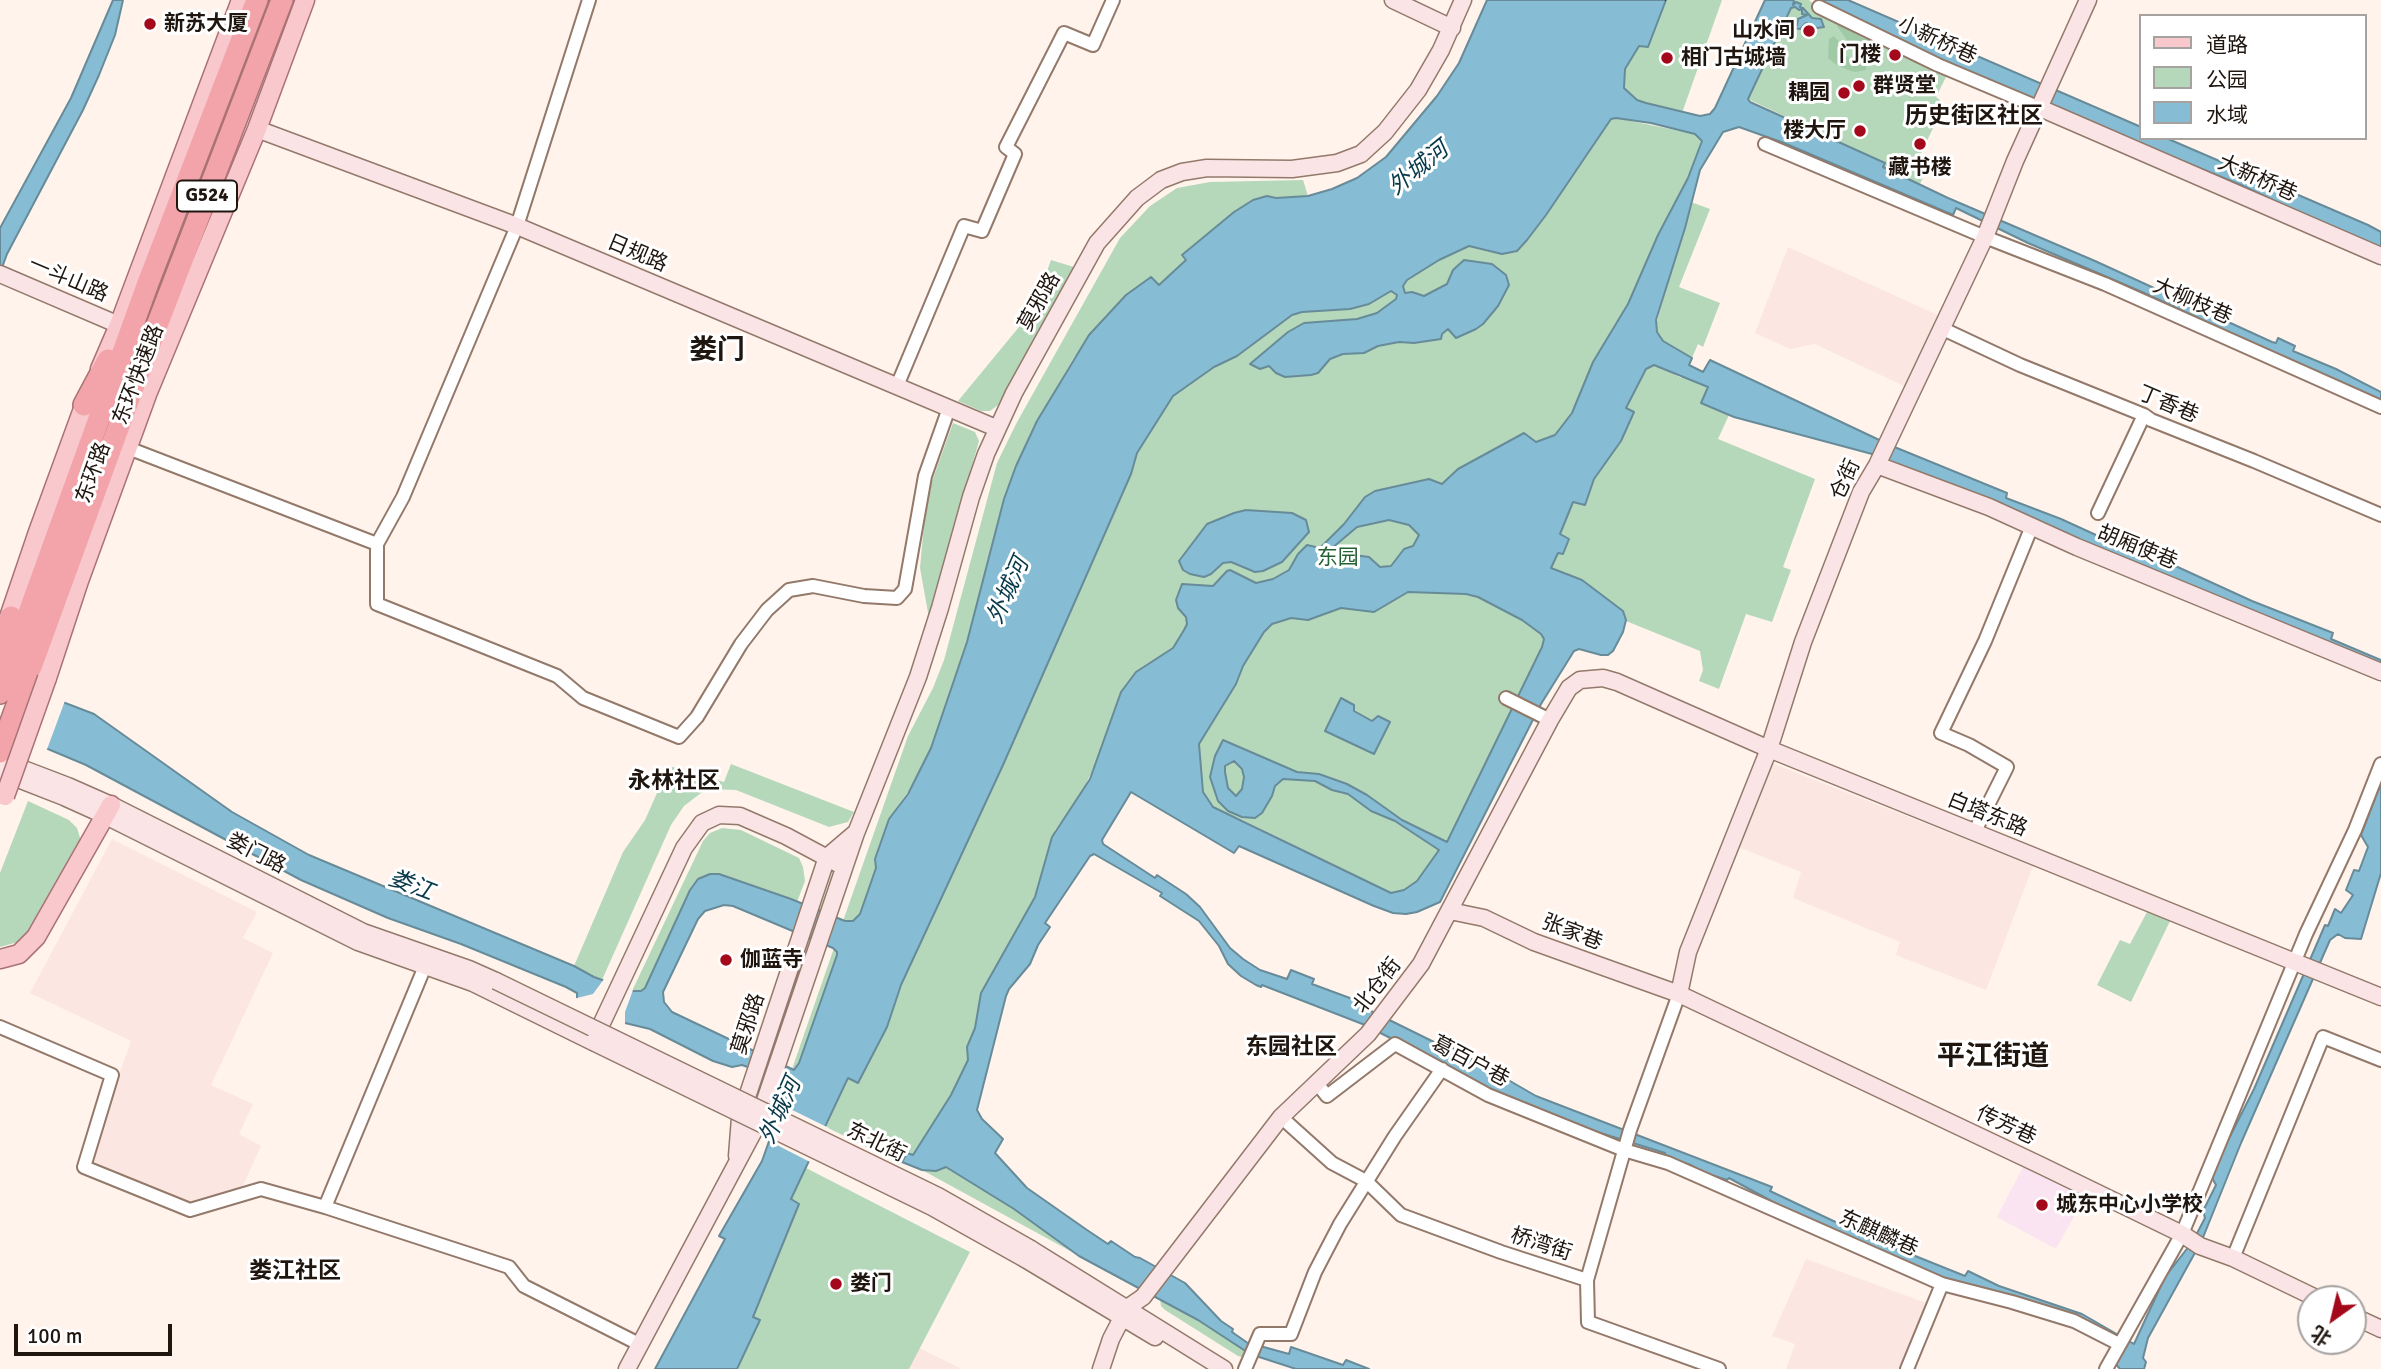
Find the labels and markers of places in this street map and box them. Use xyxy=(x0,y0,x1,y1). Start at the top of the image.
place label: 新苏大厦 xyxy=(164,11,248,37)
marker: 新苏大厦 xyxy=(142,16,158,32)
place label: 山水间 xyxy=(1732,18,1795,44)
marker: 山水间 xyxy=(1801,23,1817,39)
place label: 门楼 xyxy=(1839,42,1881,68)
place label: 相门古城墙 xyxy=(1681,45,1786,71)
marker: 门楼 xyxy=(1887,47,1903,63)
marker: 相门古城墙 xyxy=(1659,50,1675,66)
place label: 群贤堂 xyxy=(1873,73,1936,99)
marker: 群贤堂 xyxy=(1851,78,1867,94)
place label: 耦园 xyxy=(1788,80,1830,106)
marker: 耦园 xyxy=(1836,85,1852,101)
place label: 楼大厅 xyxy=(1783,118,1846,144)
marker: 楼大厅 xyxy=(1852,123,1868,139)
marker: 藏书楼 xyxy=(1912,136,1928,152)
place label: 藏书楼 xyxy=(1889,155,1951,181)
place label: 伽蓝寺 xyxy=(740,947,803,973)
marker: 伽蓝寺 xyxy=(718,952,734,968)
place label: 城东中心小学校 xyxy=(2056,1192,2203,1218)
marker: 城东中心小学校 xyxy=(2034,1197,2050,1213)
place label: 娄门 xyxy=(850,1271,892,1297)
marker: 娄门 xyxy=(828,1276,844,1292)

